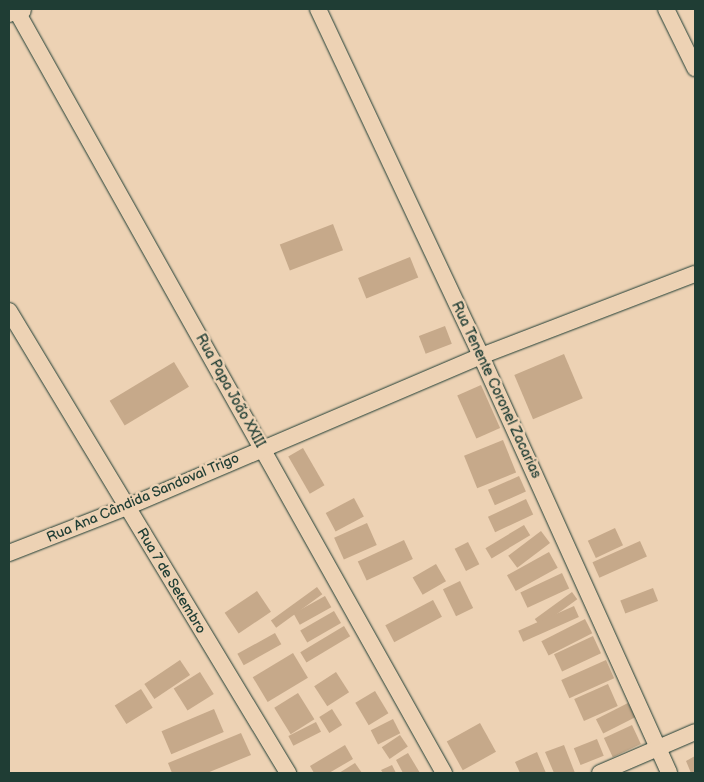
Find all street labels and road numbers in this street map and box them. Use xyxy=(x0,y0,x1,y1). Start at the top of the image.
street label: Rua Tenente Coronel Zacarias xyxy=(447,299,545,481)
street label: Rua Papa João XXIII xyxy=(191,330,269,452)
street label: Rua Ana Cândida Sandoval Trigo xyxy=(44,450,242,546)
street label: Rua 7 de Setembro xyxy=(133,525,209,637)

